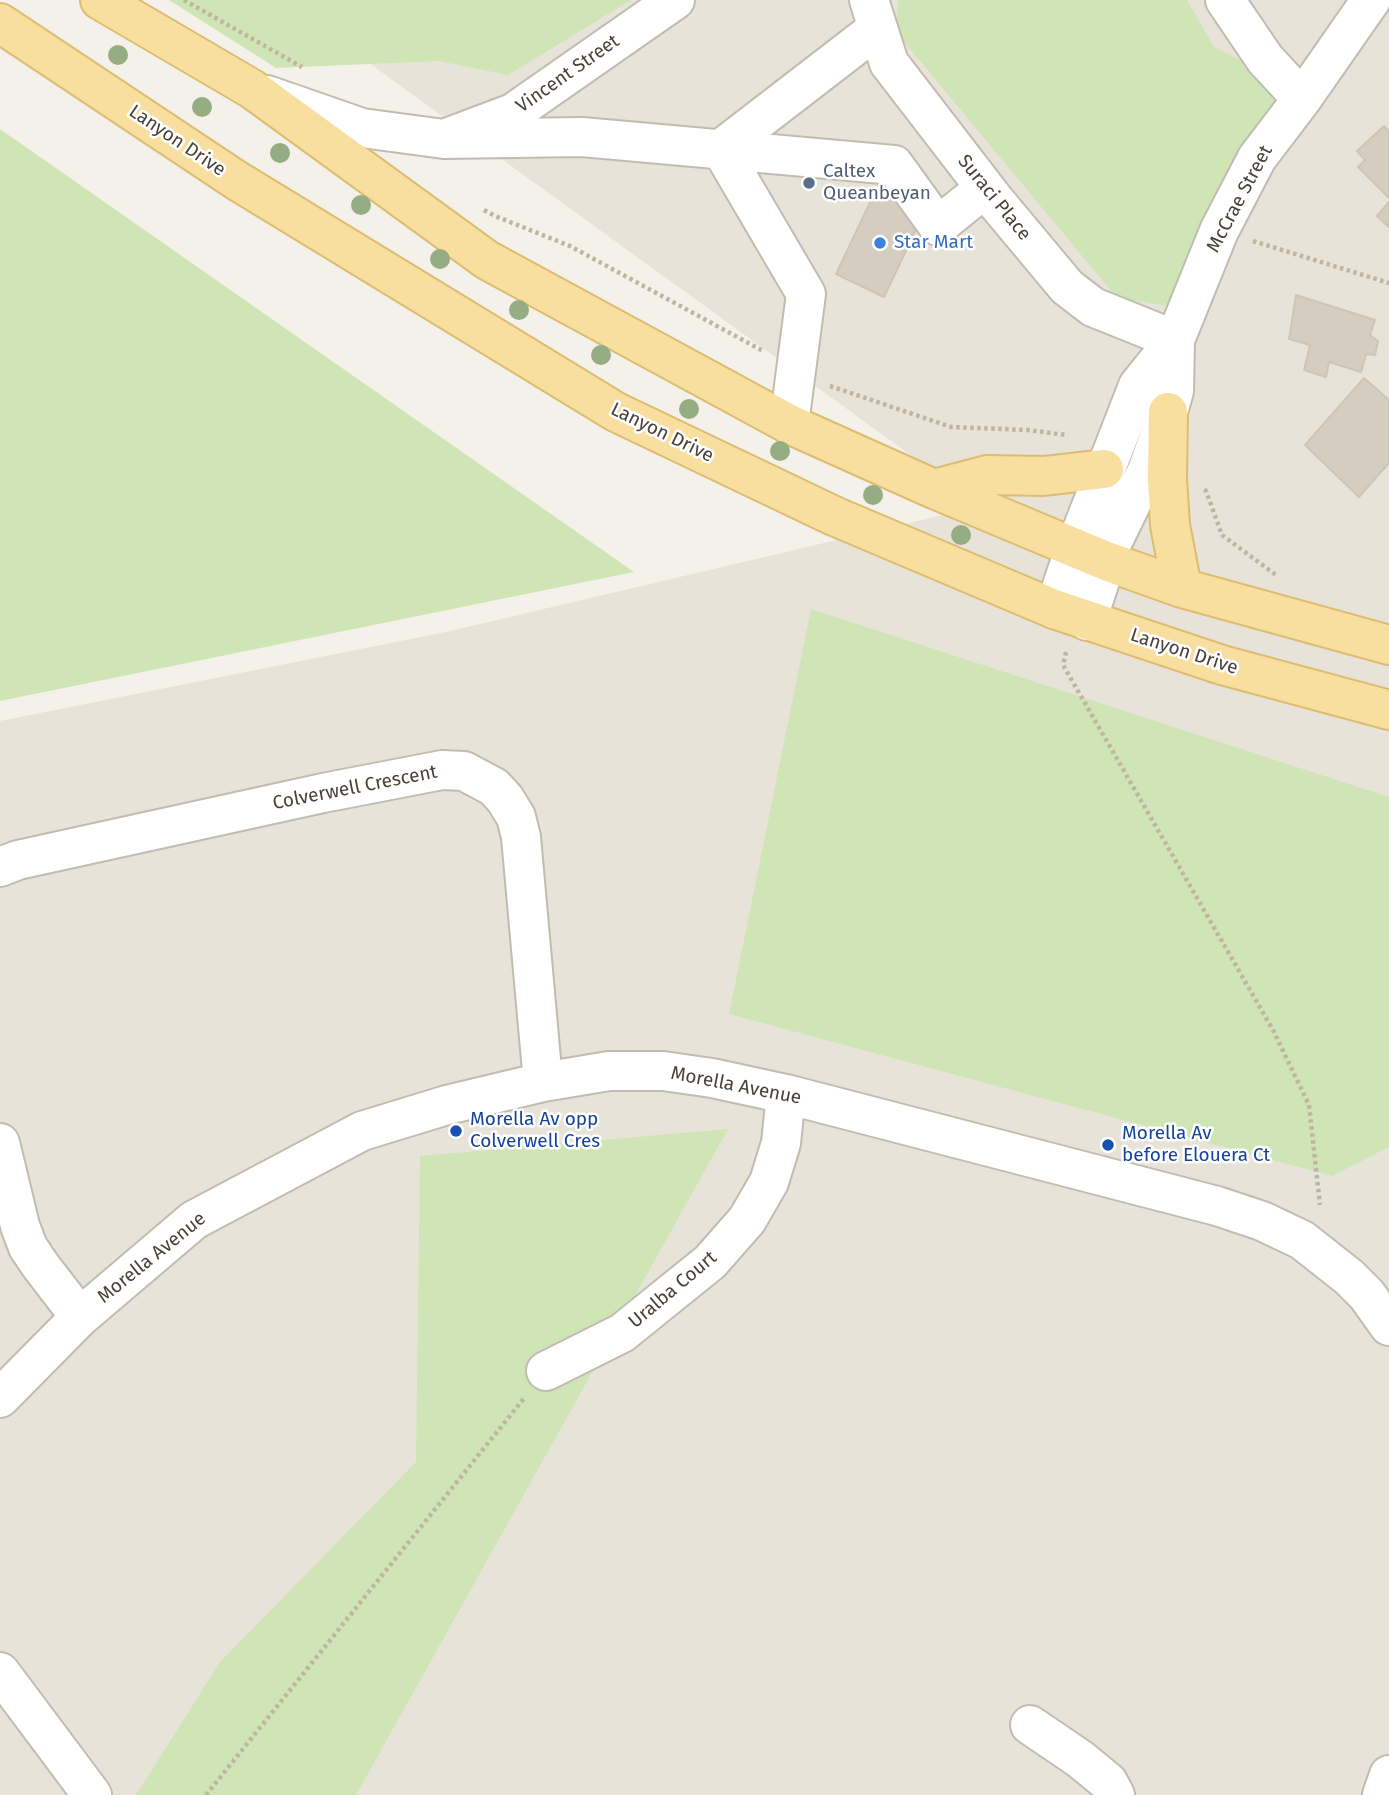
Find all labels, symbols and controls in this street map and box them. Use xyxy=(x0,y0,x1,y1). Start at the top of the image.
street label: Vincent Street xyxy=(512,30,624,118)
street label: Lanyon Drive xyxy=(124,100,230,182)
street label: McCrae Street xyxy=(1202,141,1278,257)
street label: Suraci Place xyxy=(953,151,1035,245)
place label: Caltex Queanbeyan xyxy=(823,161,931,205)
marker: Caltex Queanbeyan xyxy=(801,175,817,191)
place label: Star Mart xyxy=(894,232,973,254)
marker: Star Mart xyxy=(872,235,888,251)
street label: Lanyon Drive xyxy=(607,398,717,468)
street label: Lanyon Drive xyxy=(1127,624,1241,680)
street label: Colverwell Crescent xyxy=(271,761,439,815)
street label: Morella Avenue xyxy=(669,1062,803,1110)
place label: Morella Av opp Colverwell Cres xyxy=(470,1109,600,1153)
marker: Morella Av opp Colverwell Cres xyxy=(448,1123,464,1139)
place label: Morella Av before Elouera Ct xyxy=(1122,1123,1270,1167)
marker: Morella Av before Elouera Ct xyxy=(1100,1137,1116,1153)
street label: Morella Avenue xyxy=(93,1207,211,1309)
street label: Uralba Court xyxy=(624,1247,722,1333)

